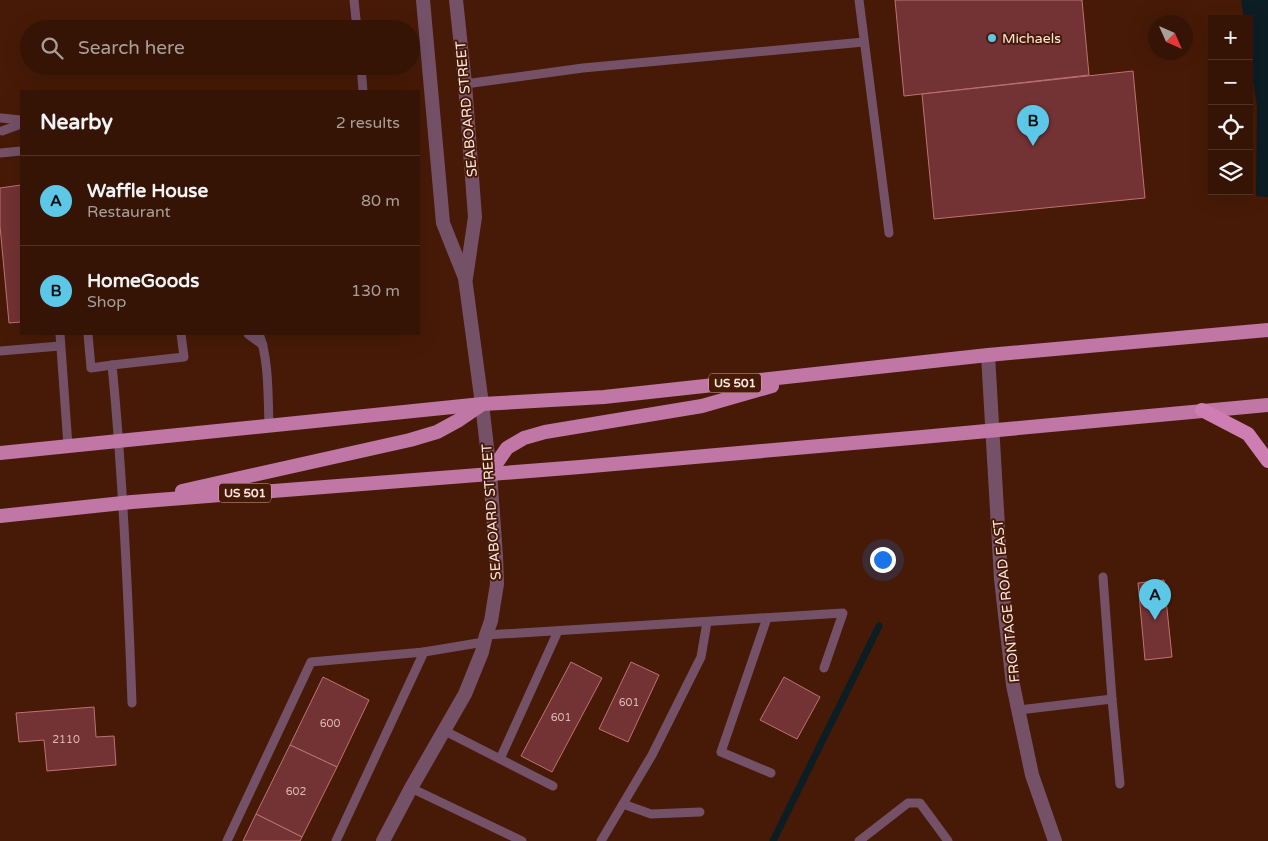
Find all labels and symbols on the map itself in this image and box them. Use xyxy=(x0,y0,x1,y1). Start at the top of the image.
north arrow xyxy=(1148,15,1193,60)
place label: Michaels xyxy=(1002,30,1061,47)
marker: Michaels xyxy=(986,32,998,44)
street label: SEABOARD STREET xyxy=(452,40,481,178)
pin: B xyxy=(1017,105,1049,146)
road number: US 501 xyxy=(709,373,761,392)
street label: SEABOARD STREET xyxy=(478,443,505,581)
road number: US 501 xyxy=(219,483,271,502)
street label: FRONTAGE ROAD EAST xyxy=(989,518,1024,683)
your location xyxy=(870,547,896,573)
pin: A xyxy=(1139,579,1171,620)
house number: 601 xyxy=(619,696,639,709)
house number: 601 xyxy=(551,711,571,724)
house number: 600 xyxy=(320,717,340,730)
house number: 2110 xyxy=(52,733,80,746)
house number: 602 xyxy=(286,785,306,798)

